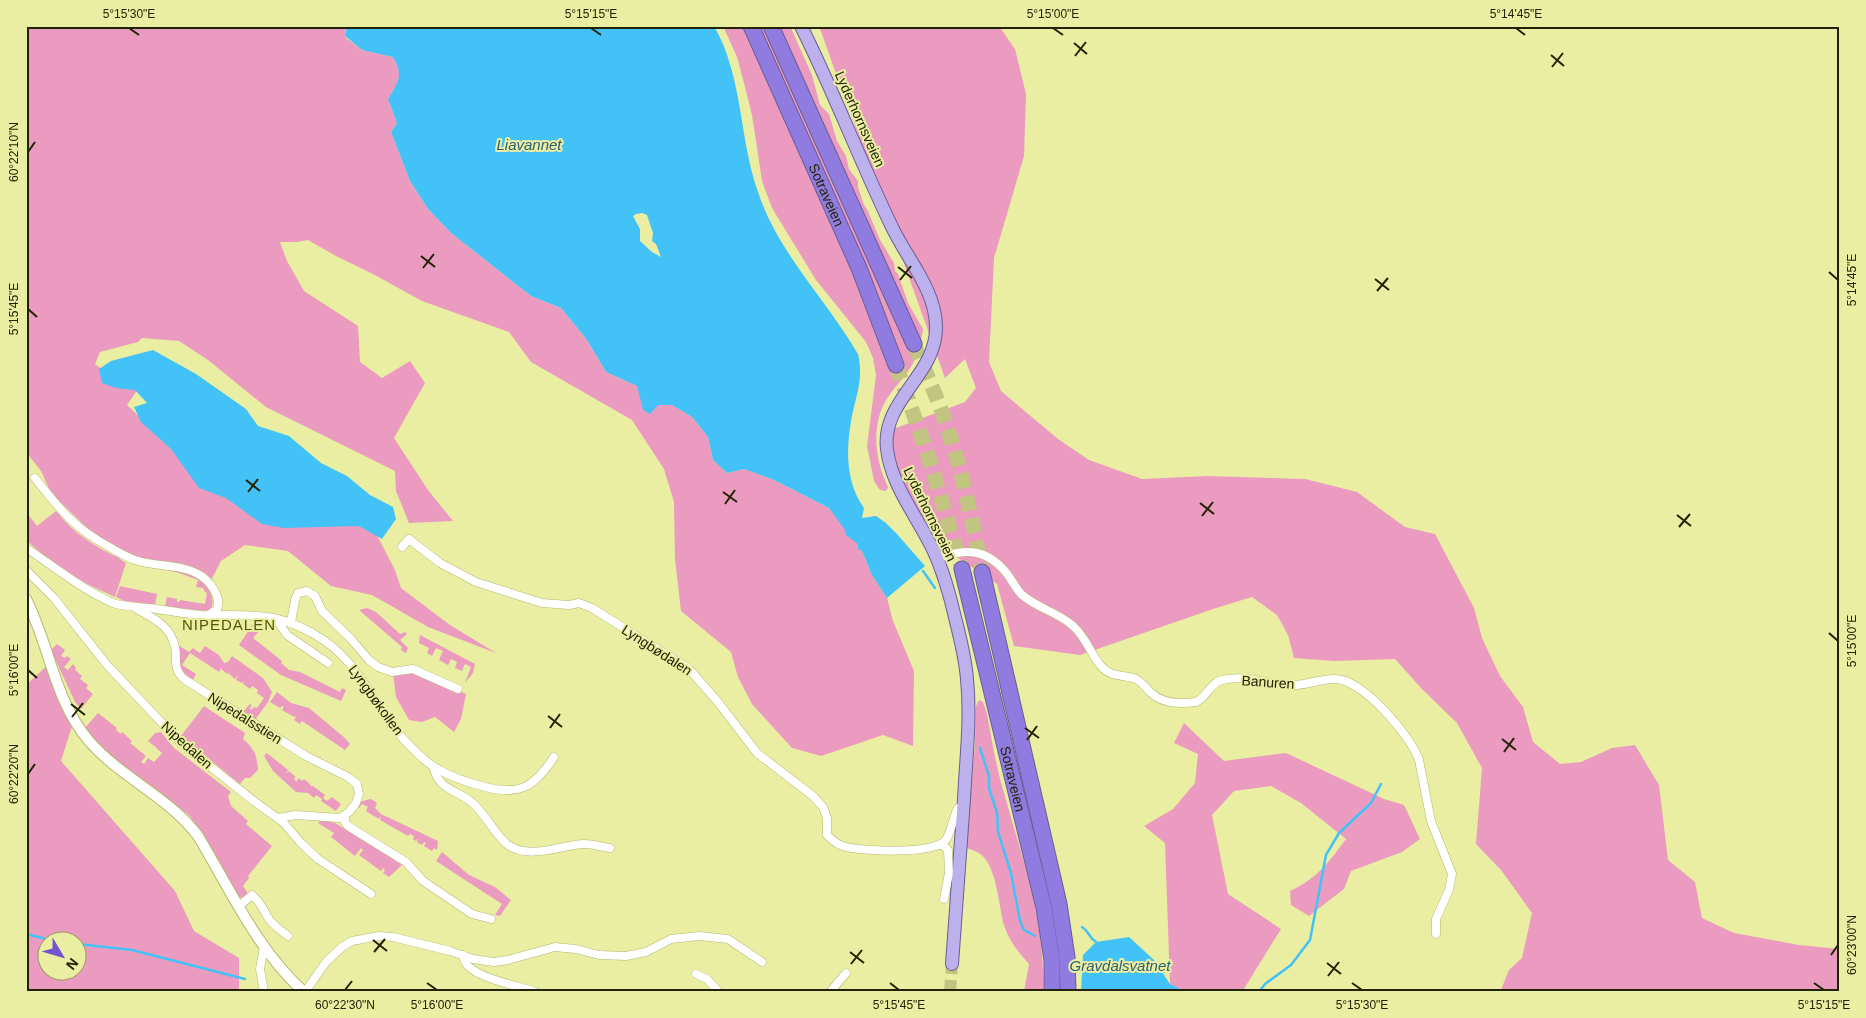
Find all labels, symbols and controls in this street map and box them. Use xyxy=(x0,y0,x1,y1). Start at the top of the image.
text: 5°15'30"E xyxy=(103,7,155,21)
text: 5°15'15"E xyxy=(565,7,617,21)
text: 5°15'00"E xyxy=(1027,7,1079,21)
text: 5°14'45"E xyxy=(1490,7,1542,21)
street label: Lyderhornsveien xyxy=(832,69,888,169)
text: 60°22'10"N xyxy=(7,122,21,182)
water label: Liavannet xyxy=(496,136,562,153)
street label: Sotraveien xyxy=(805,161,847,229)
text: 5°14'45"E xyxy=(1845,254,1859,306)
text: 5°15'45"E xyxy=(7,283,21,335)
street label: Lyderhornsveien xyxy=(900,464,960,564)
text: 5°15'00"E xyxy=(1845,615,1859,667)
district label: NIPEDALEN xyxy=(182,616,276,633)
street label: Lyngbødalen xyxy=(619,621,695,679)
text: 5°16'00"E xyxy=(7,644,21,696)
street label: Lyngbøkollen xyxy=(345,662,407,738)
street label: Banuren xyxy=(1241,672,1295,692)
street label: Nipedalsstien xyxy=(205,689,285,747)
street label: Nipedalen xyxy=(158,718,216,772)
text: 60°22'20"N xyxy=(7,744,21,804)
street label: Sotraveien xyxy=(997,744,1028,813)
text: 60°23'00"N xyxy=(1845,915,1859,975)
north arrow xyxy=(38,930,88,980)
text: N xyxy=(63,955,82,973)
water label: Gravdalsvatnet xyxy=(1070,957,1171,974)
text: 60°22'30"N xyxy=(315,998,375,1012)
text: 5°16'00"E xyxy=(411,998,463,1012)
text: 5°15'45"E xyxy=(873,998,925,1012)
text: 5°15'30"E xyxy=(1336,998,1388,1012)
text: 5°15'15"E xyxy=(1798,998,1850,1012)

